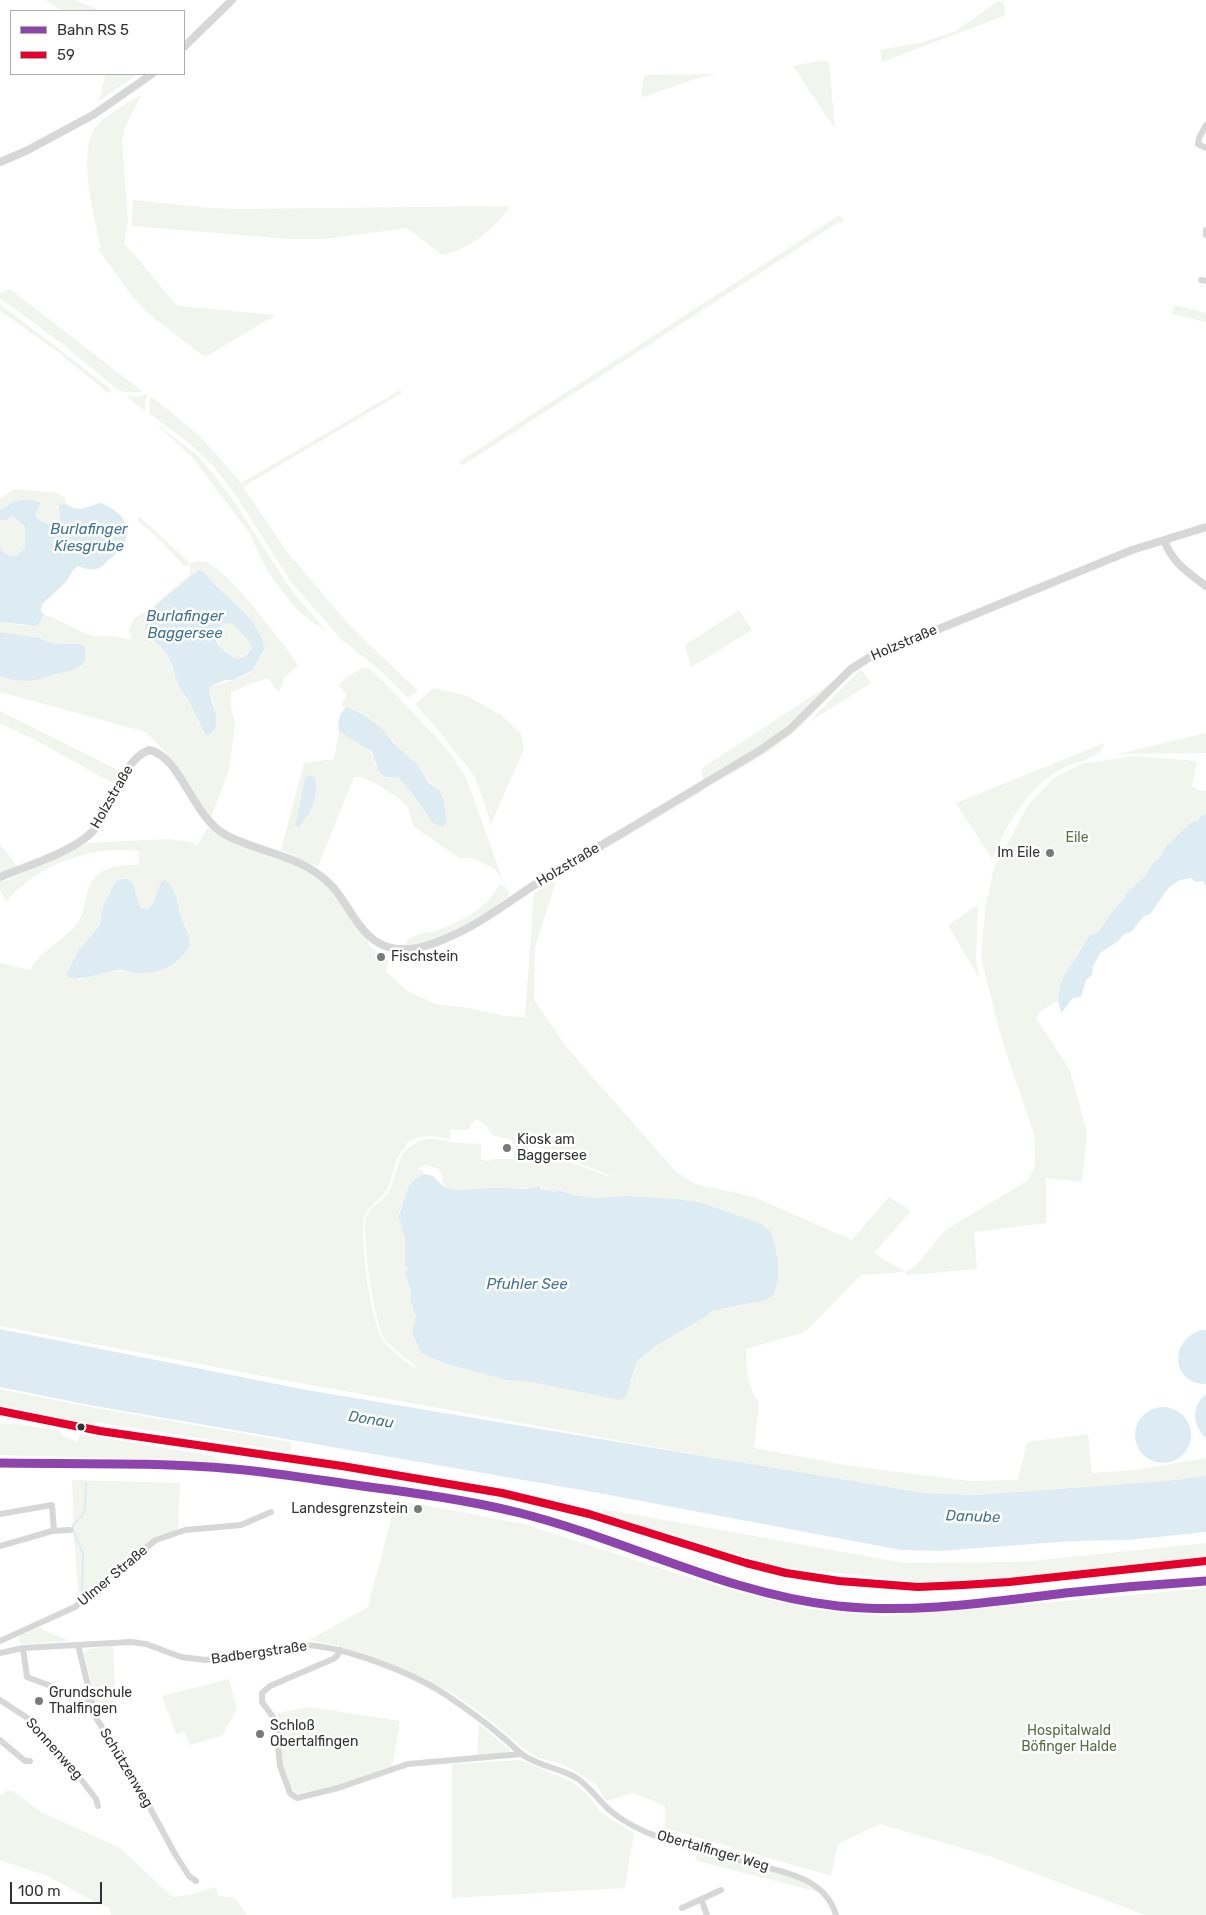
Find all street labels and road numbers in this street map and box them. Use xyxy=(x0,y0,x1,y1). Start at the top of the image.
street label: Holzstraße xyxy=(868,622,940,664)
street label: Holzstraße xyxy=(87,762,137,832)
street label: Holzstraße xyxy=(534,840,602,890)
street label: Ulmer Straße xyxy=(75,1542,151,1610)
street label: Badbergstraße xyxy=(210,1638,308,1668)
street label: Sonnenweg xyxy=(22,1715,86,1783)
street label: Schützenweg xyxy=(96,1725,156,1811)
street label: Obertalfinger Weg xyxy=(655,1827,771,1875)

